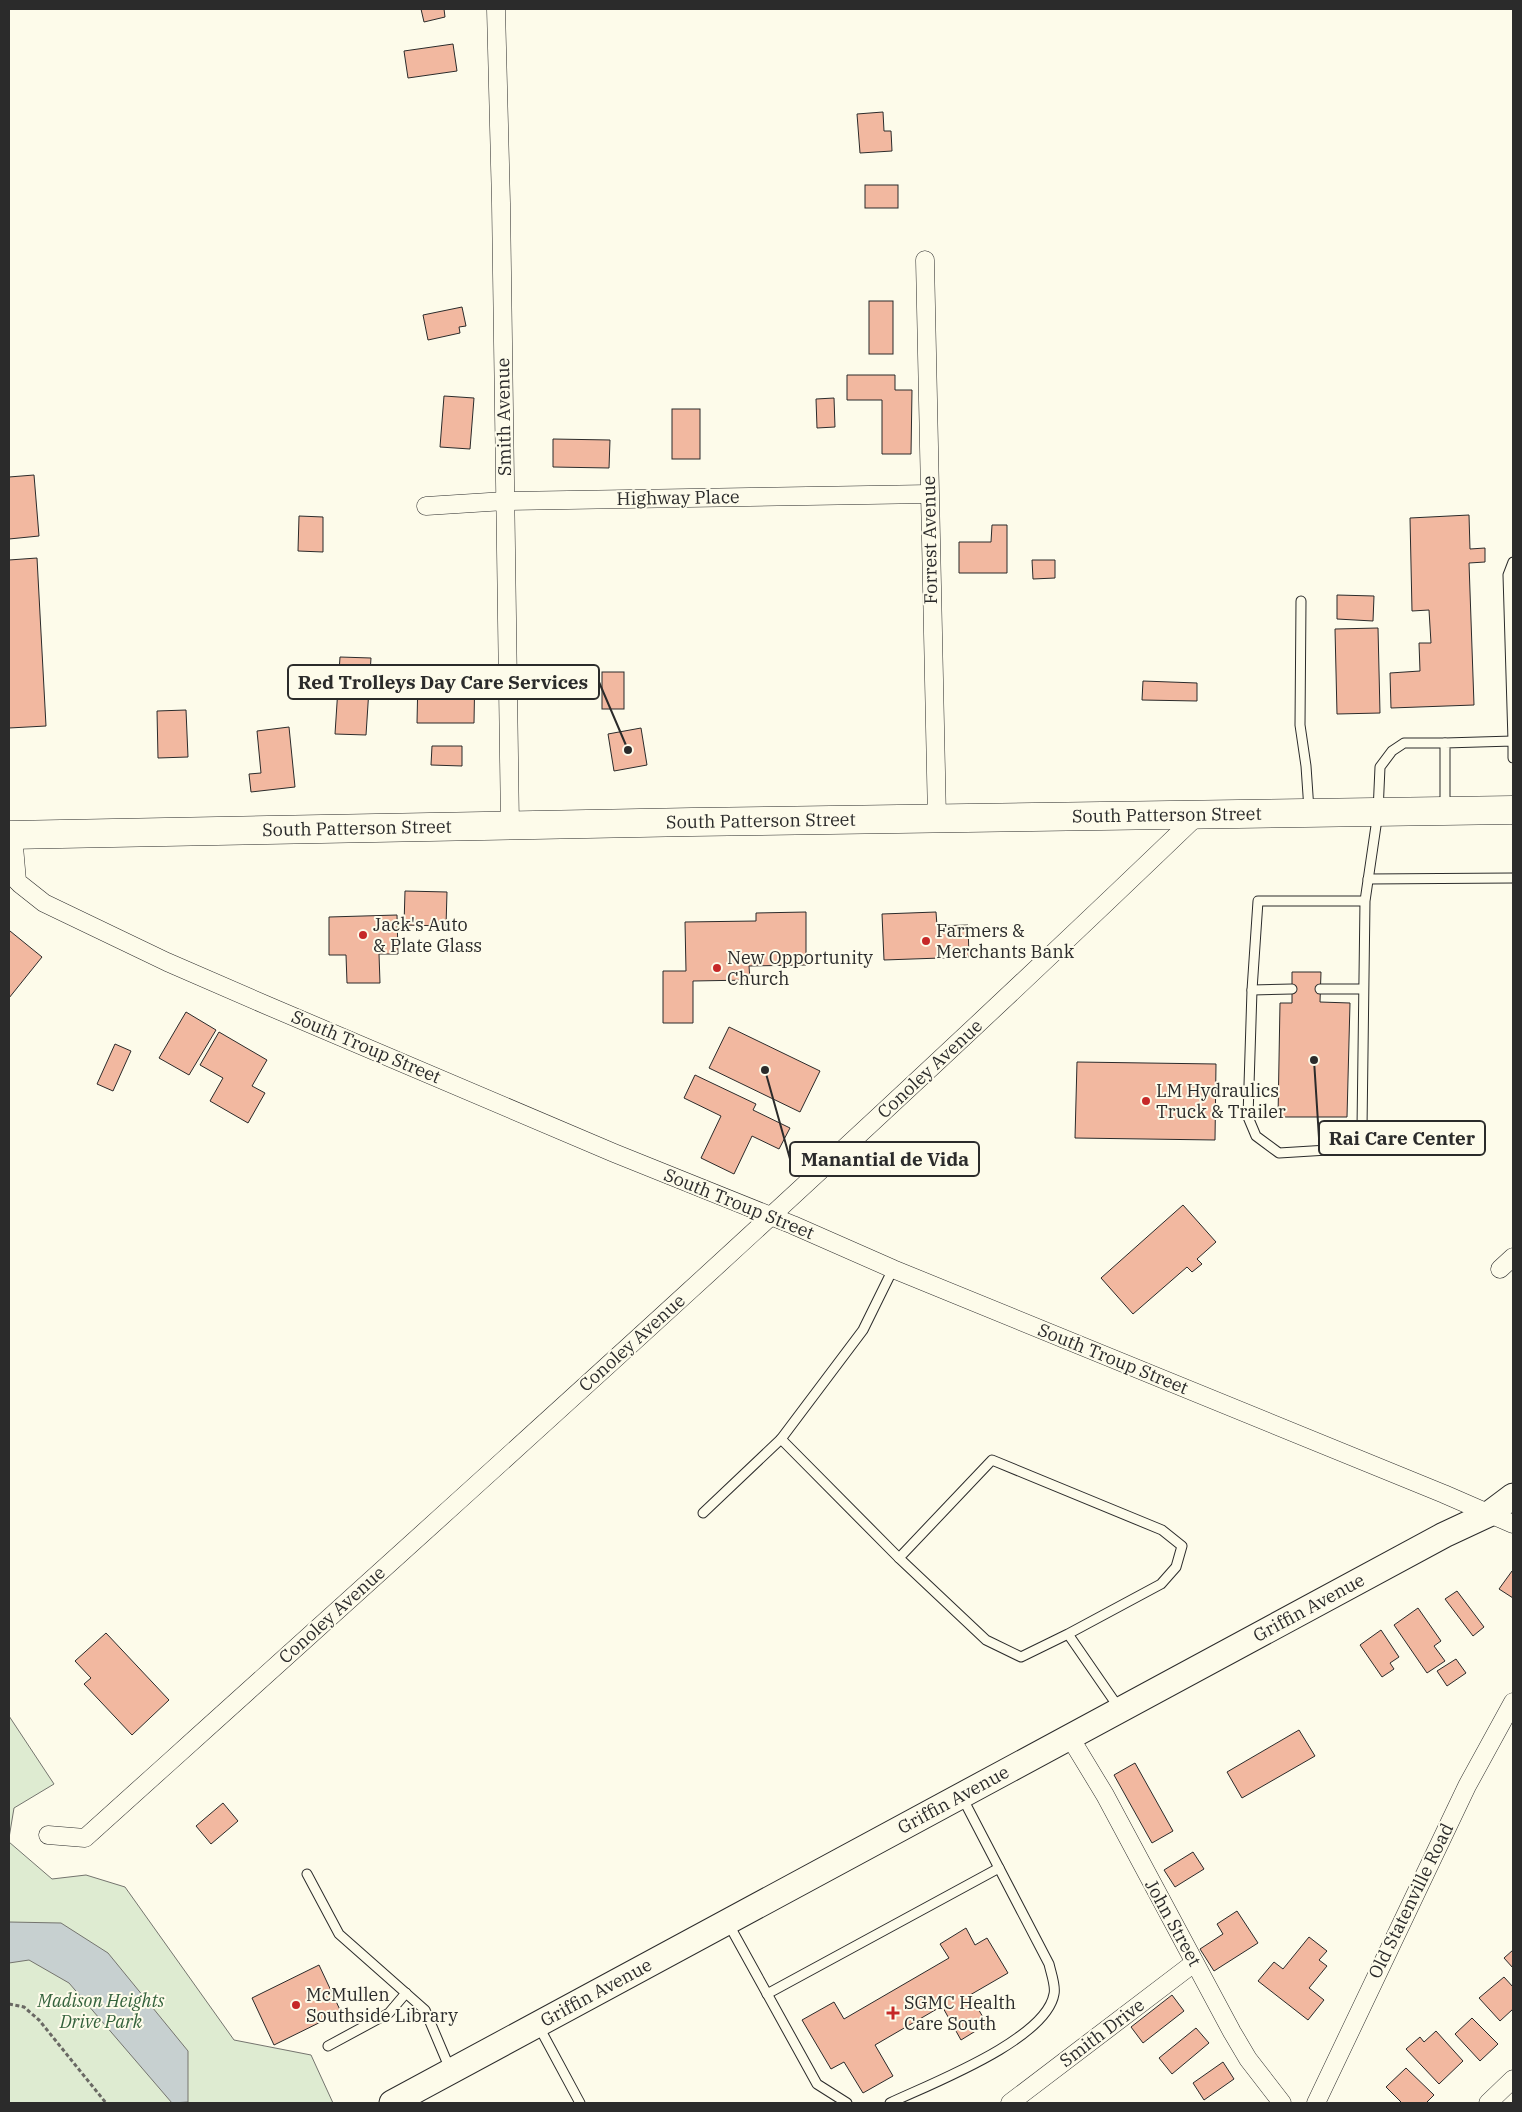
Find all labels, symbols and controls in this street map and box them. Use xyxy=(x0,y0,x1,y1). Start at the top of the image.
street label: Smith Avenue xyxy=(491,358,516,476)
street label: Forrest Avenue xyxy=(917,475,942,605)
street label: Highway Place xyxy=(616,485,740,510)
callout: Red Trolleys Day Care Services xyxy=(288,665,599,699)
text: Red Trolleys Day Care Services xyxy=(298,670,588,694)
street label: South Patterson Street xyxy=(1072,802,1262,827)
street label: South Patterson Street xyxy=(666,808,856,833)
street label: South Patterson Street xyxy=(262,815,452,841)
place label: Jack's Auto & Plate Glass xyxy=(373,913,482,957)
place label: Farmers & Merchants Bank xyxy=(936,919,1075,963)
marker: Jack's Auto & Plate Glass xyxy=(357,929,369,941)
marker: Farmers & Merchants Bank xyxy=(920,935,932,947)
place label: New Opportunity Church xyxy=(727,946,873,990)
marker: New Opportunity Church xyxy=(711,962,723,974)
street label: South Troup Street xyxy=(288,1005,444,1088)
street label: Conoley Avenue xyxy=(872,1014,987,1123)
place label: LM Hydraulics Truck & Trailer xyxy=(1156,1079,1286,1123)
marker: LM Hydraulics Truck & Trailer xyxy=(1140,1095,1152,1107)
callout: Rai Care Center xyxy=(1319,1121,1485,1155)
text: Rai Care Center xyxy=(1329,1126,1476,1150)
callout: Manantial de Vida xyxy=(790,1142,979,1176)
text: Manantial de Vida xyxy=(801,1147,969,1171)
street label: South Troup Street xyxy=(661,1163,818,1244)
street label: Conoley Avenue xyxy=(574,1289,690,1396)
street label: South Troup Street xyxy=(1035,1318,1192,1399)
street label: Conoley Avenue xyxy=(274,1561,390,1668)
street label: Griffin Avenue xyxy=(1249,1568,1368,1647)
street label: Griffin Avenue xyxy=(893,1760,1013,1839)
street label: Old Statenville Road xyxy=(1363,1819,1458,1982)
street label: John Street xyxy=(1140,1875,1207,1970)
street label: Griffin Avenue xyxy=(536,1953,656,2032)
place label: McMullen Southside Library xyxy=(306,1983,458,2027)
park label: Madison Heights Drive Park xyxy=(37,1989,165,2033)
place label: SGMC Health Care South xyxy=(904,1991,1016,2035)
street label: Smith Drive xyxy=(1055,1993,1149,2072)
marker: McMullen Southside Library xyxy=(290,1999,302,2011)
marker: SGMC Health Care South xyxy=(886,2006,900,2020)

